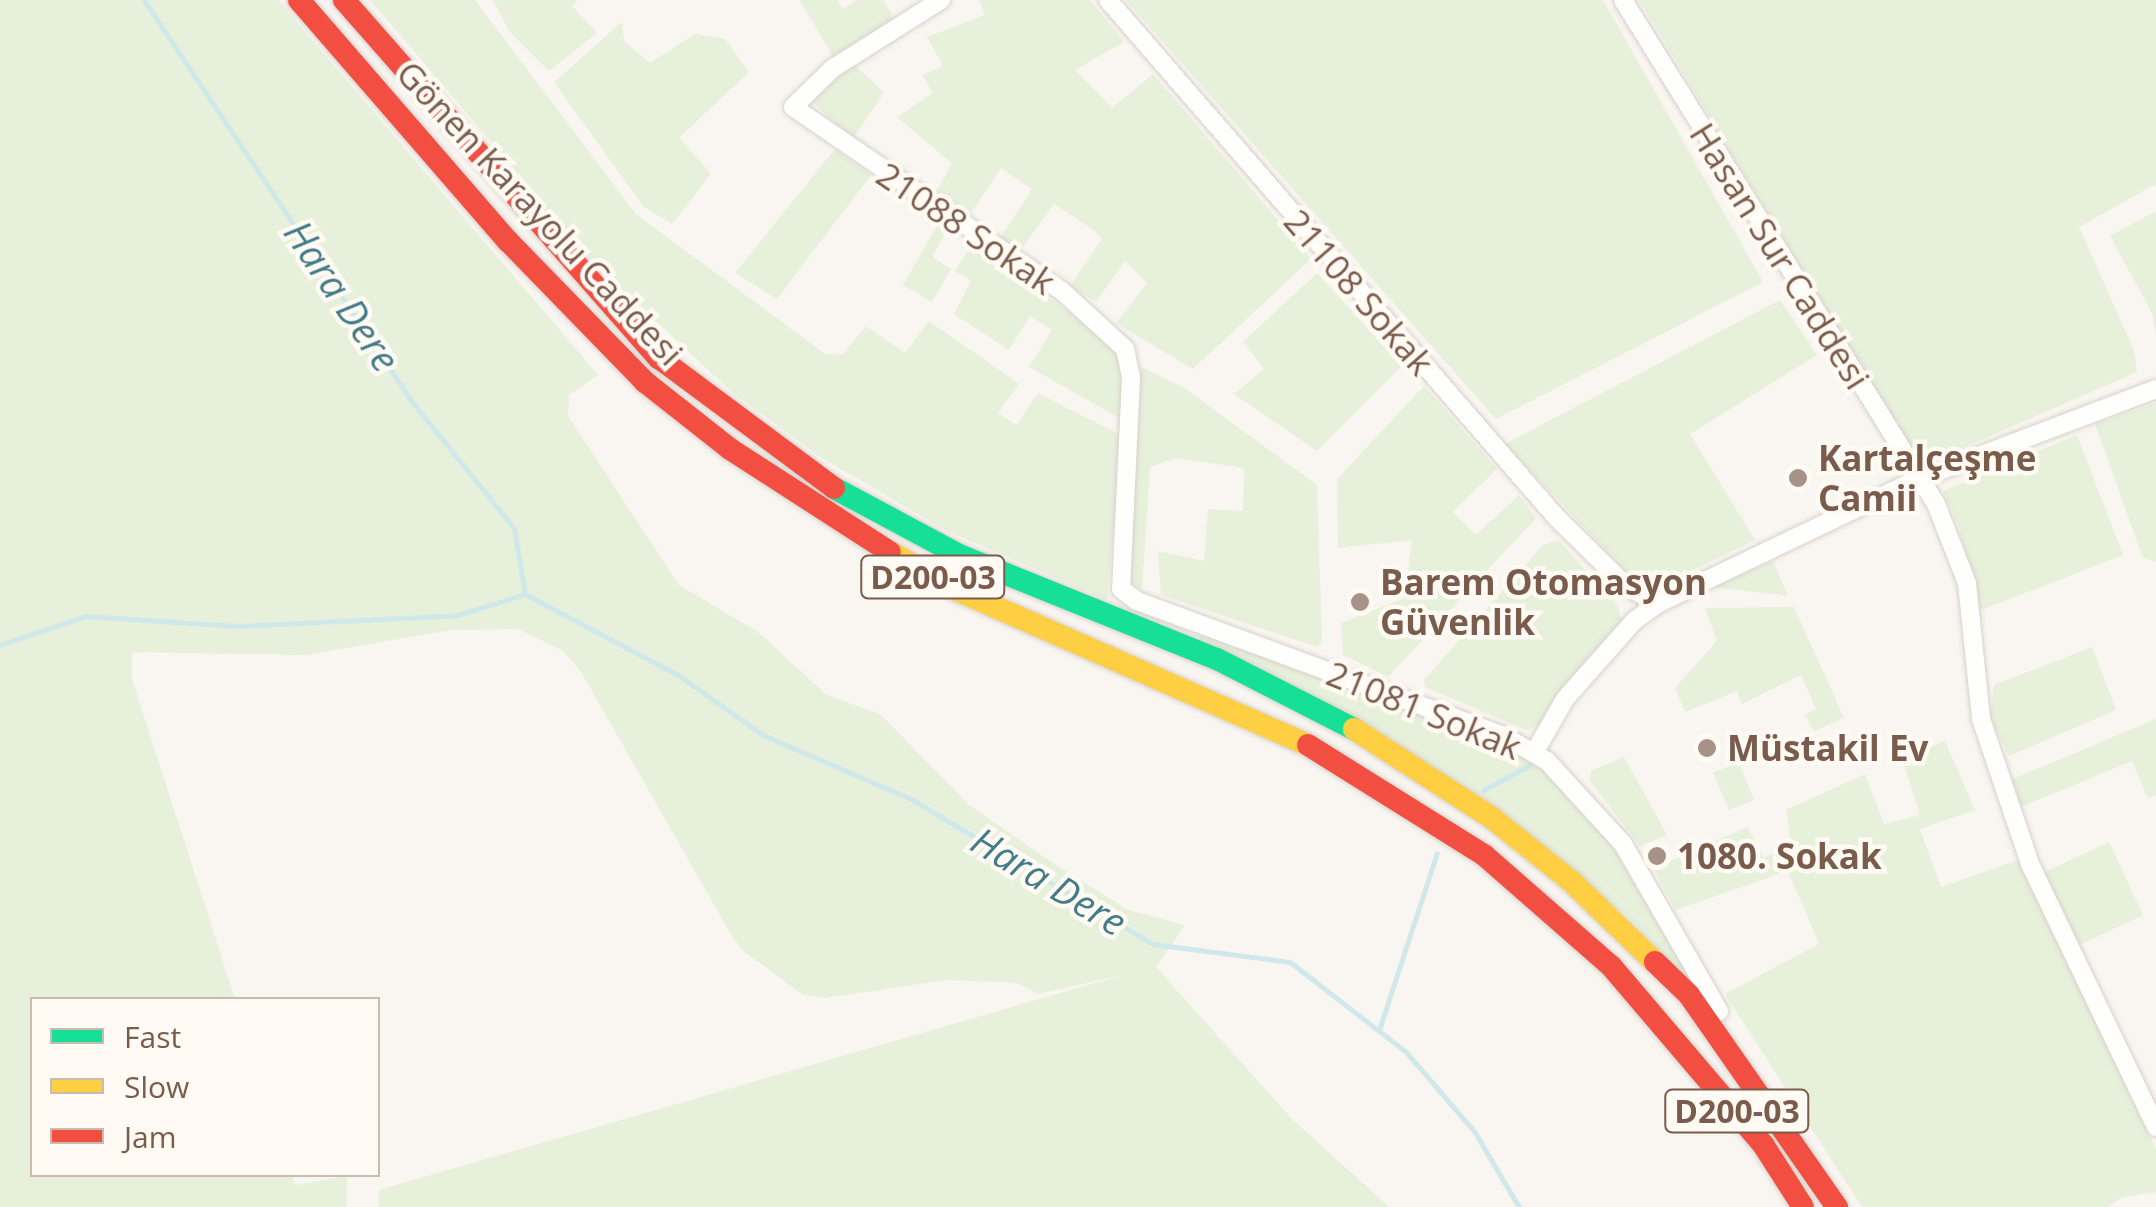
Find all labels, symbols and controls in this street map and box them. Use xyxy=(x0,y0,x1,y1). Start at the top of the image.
street label: Gönen Karayolu Caddesi xyxy=(388,52,692,374)
street label: Hasan Sur Caddesi xyxy=(1681,115,1879,397)
street label: 21088 Sokak xyxy=(869,153,1063,303)
street label: 21108 Sokak xyxy=(1276,201,1442,383)
water label: Hara Dere xyxy=(275,212,409,380)
place label: Kartalçeşme Camii xyxy=(1818,437,2036,519)
marker: Kartalçeşme Camii xyxy=(1787,467,1809,489)
road number: D200-03 xyxy=(858,550,1008,604)
place label: Barem Otomasyon Güvenlik xyxy=(1380,561,1707,643)
marker: Barem Otomasyon Güvenlik xyxy=(1349,591,1371,613)
street label: 21081 Sokak xyxy=(1321,652,1527,768)
place label: Müstakil Ev xyxy=(1727,727,1928,769)
marker: Müstakil Ev xyxy=(1696,737,1718,759)
water label: Hara Dere xyxy=(964,817,1134,945)
place label: 1080. Sokak xyxy=(1677,835,1882,877)
marker: 1080. Sokak xyxy=(1646,845,1668,867)
legend xyxy=(30,997,380,1177)
text: Fast xyxy=(124,1016,181,1057)
text: Slow xyxy=(124,1066,189,1107)
road number: D200-03 xyxy=(1662,1084,1812,1138)
text: Jam xyxy=(124,1116,177,1157)

